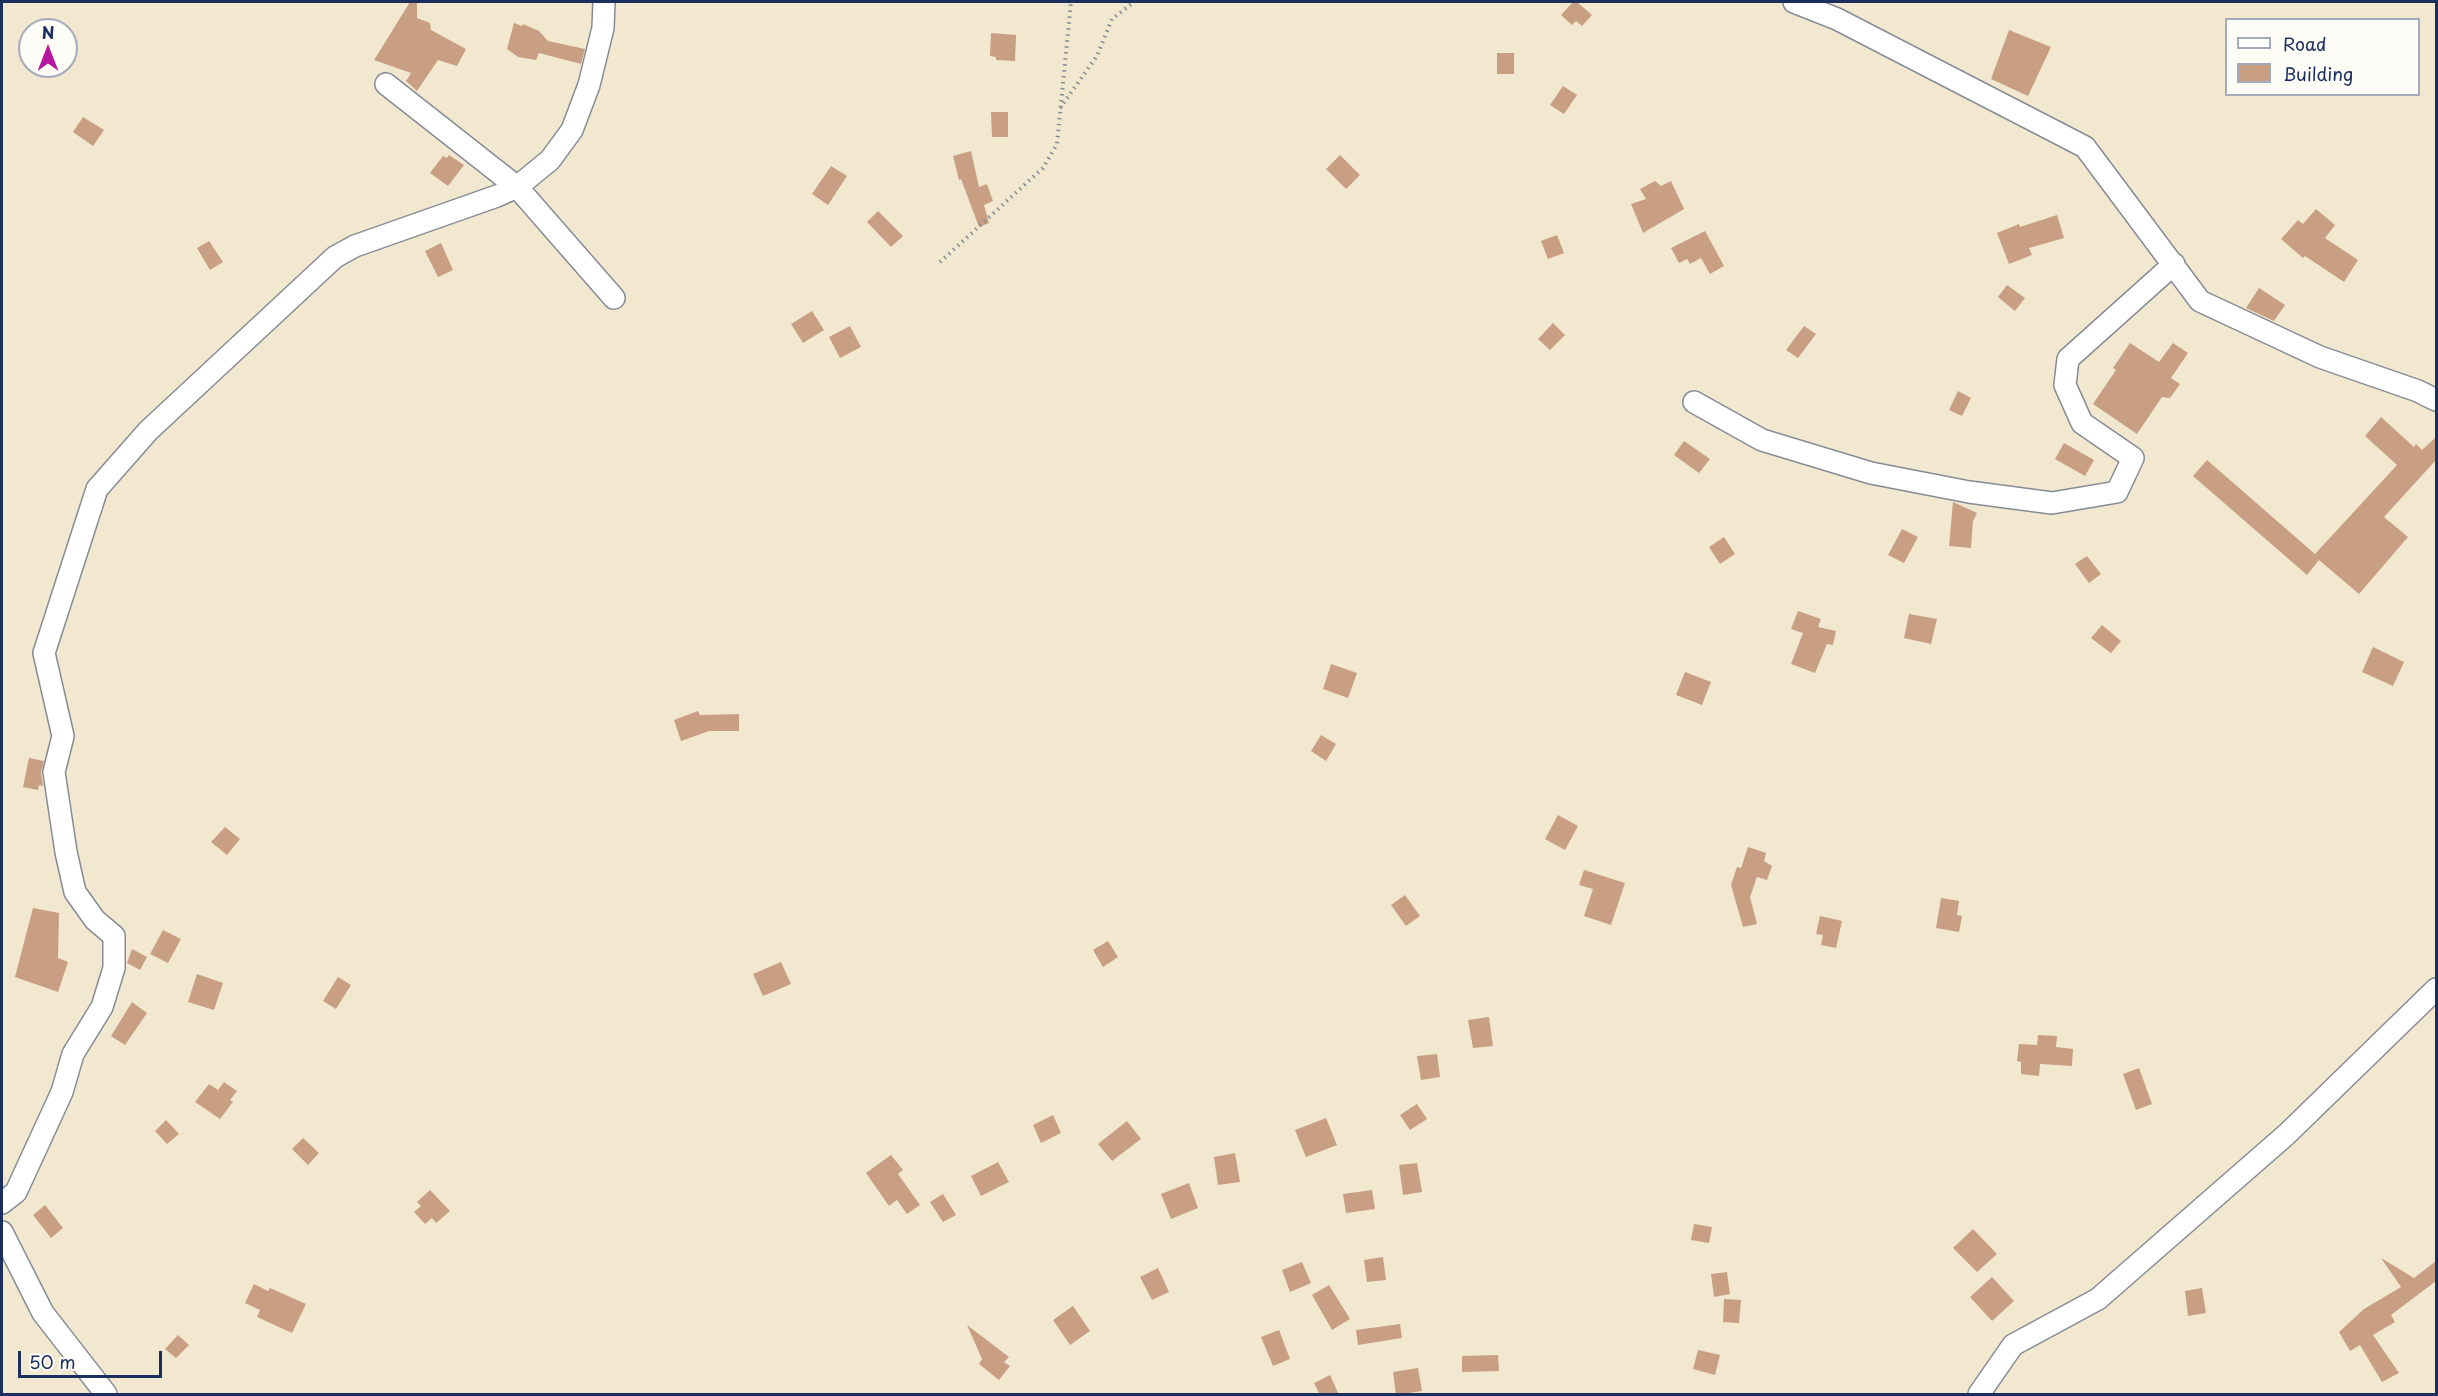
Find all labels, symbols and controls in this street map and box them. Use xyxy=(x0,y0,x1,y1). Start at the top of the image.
north arrow xyxy=(18,18,78,78)
legend xyxy=(2225,18,2420,96)
text: N xyxy=(42,20,54,44)
text: Road xyxy=(2283,30,2327,57)
text: Building xyxy=(2283,60,2353,87)
scale bar xyxy=(21,1339,165,1377)
text: 50 m xyxy=(29,1348,76,1375)

